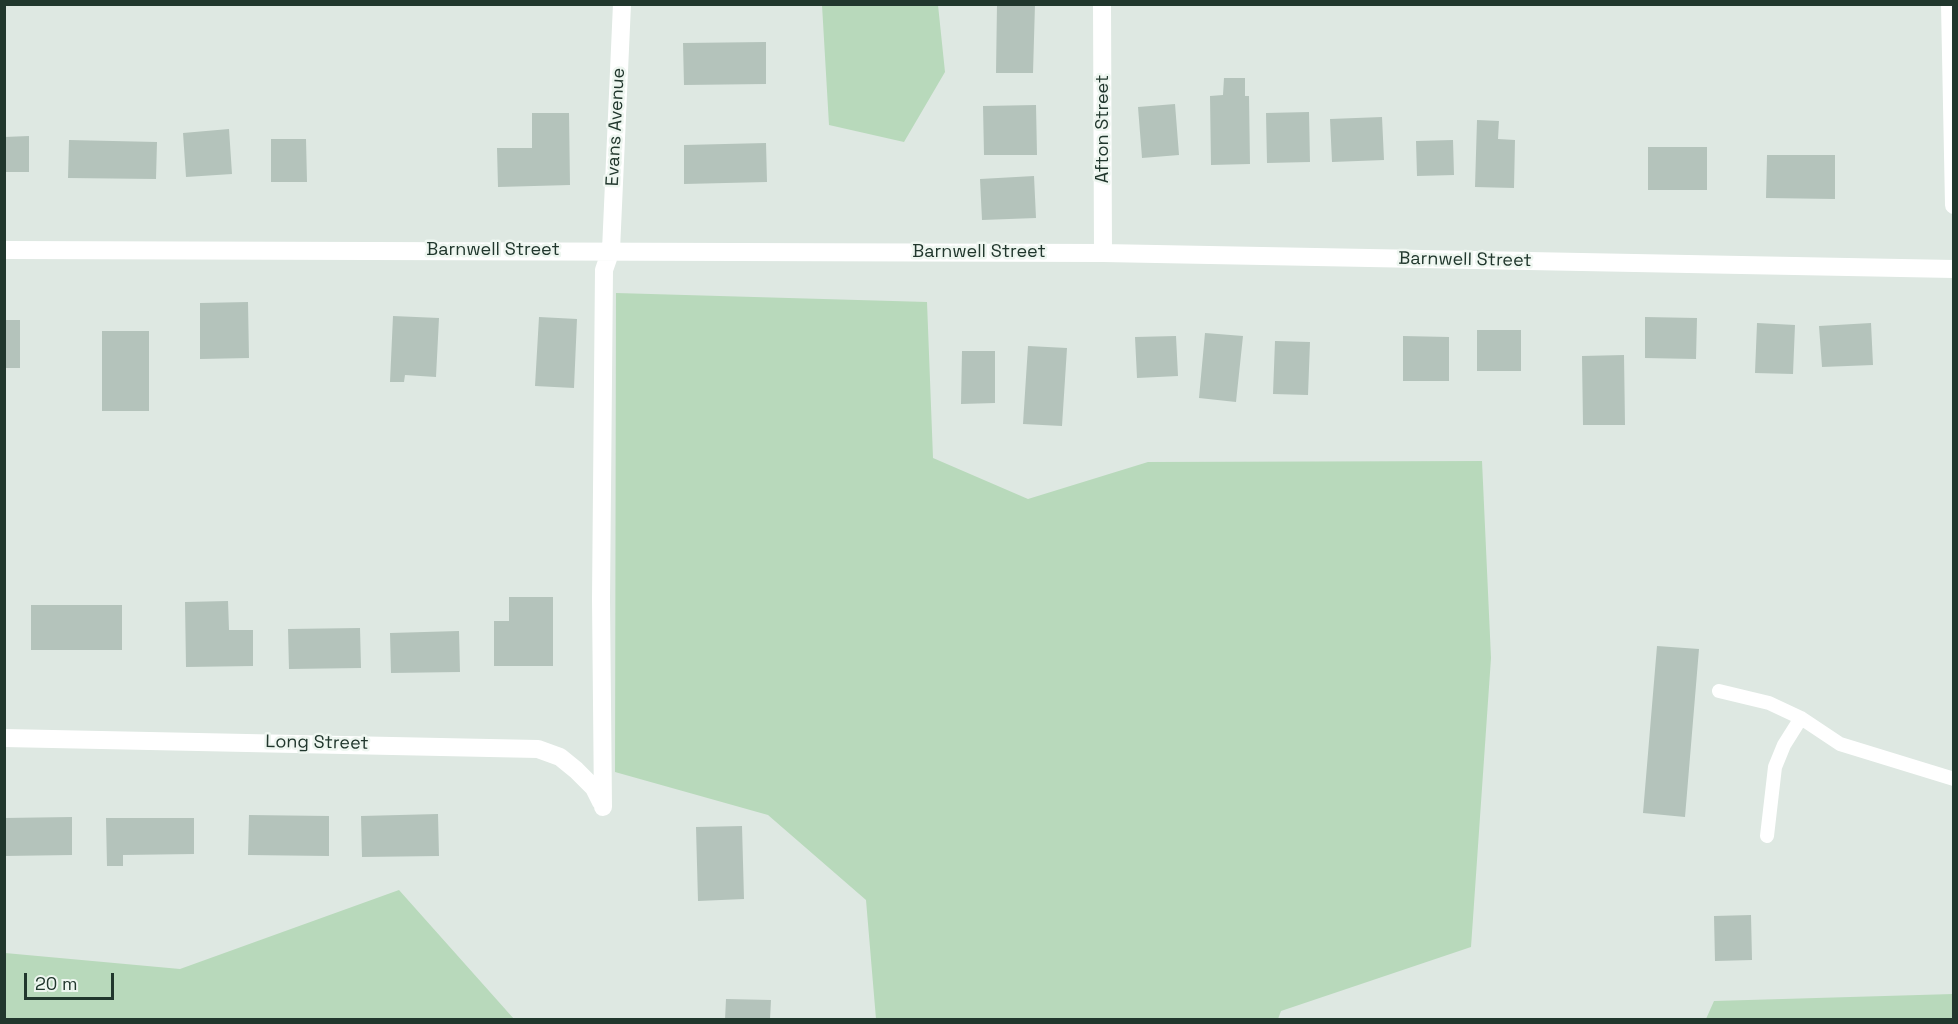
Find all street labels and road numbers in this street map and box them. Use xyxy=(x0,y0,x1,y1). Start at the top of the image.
street label: Evans Avenue xyxy=(602,67,630,187)
street label: Afton Street xyxy=(1092,75,1114,183)
street label: Barnwell Street xyxy=(426,239,560,261)
street label: Barnwell Street xyxy=(912,241,1046,263)
street label: Barnwell Street xyxy=(1398,248,1532,272)
street label: Long Street xyxy=(265,731,369,755)

